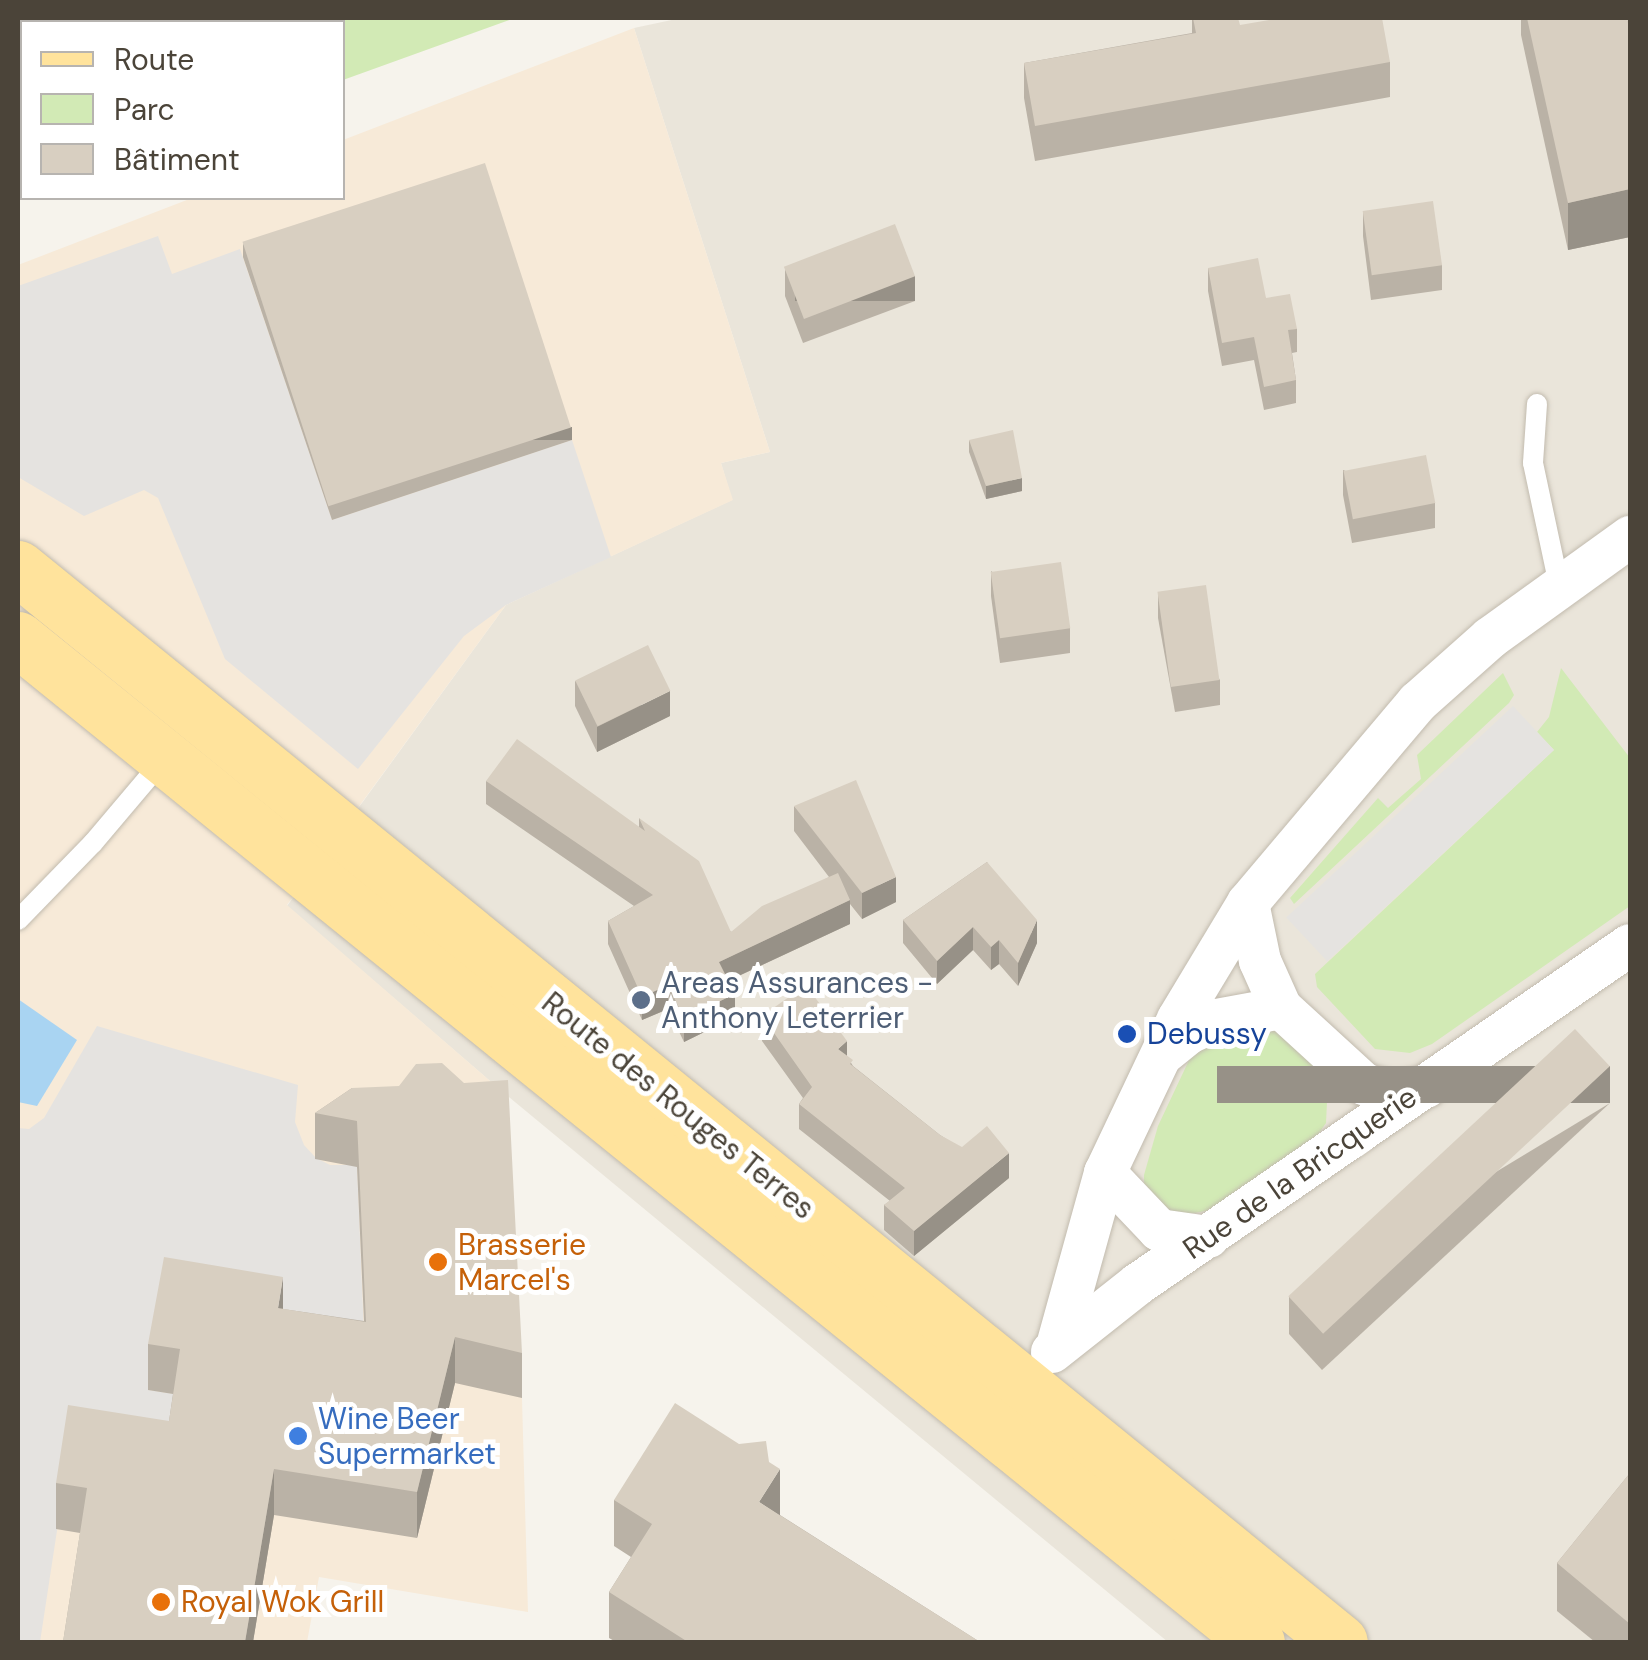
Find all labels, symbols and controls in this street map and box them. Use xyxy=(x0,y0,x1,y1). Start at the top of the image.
legend xyxy=(20,20,345,200)
text: Route xyxy=(114,40,194,79)
text: Parc xyxy=(114,90,175,129)
text: Bâtiment xyxy=(114,140,240,179)
place label: Areas Assurances - Anthony Leterrier xyxy=(661,965,933,1036)
street label: Route des Rouges Terres xyxy=(534,985,822,1227)
marker: Areas Assurances - Anthony Leterrier xyxy=(630,989,652,1011)
place label: Debussy xyxy=(1147,1016,1267,1052)
marker: Debussy xyxy=(1116,1023,1138,1045)
street label: Rue de la Bricquerie xyxy=(1176,1079,1424,1267)
place label: Brasserie Marcel's xyxy=(458,1227,586,1298)
marker: Brasserie Marcel's xyxy=(427,1251,449,1273)
place label: Wine Beer Supermarket xyxy=(318,1401,496,1472)
marker: Wine Beer Supermarket xyxy=(287,1425,309,1447)
place label: Royal Wok Grill xyxy=(181,1584,384,1620)
marker: Royal Wok Grill xyxy=(150,1591,172,1613)

